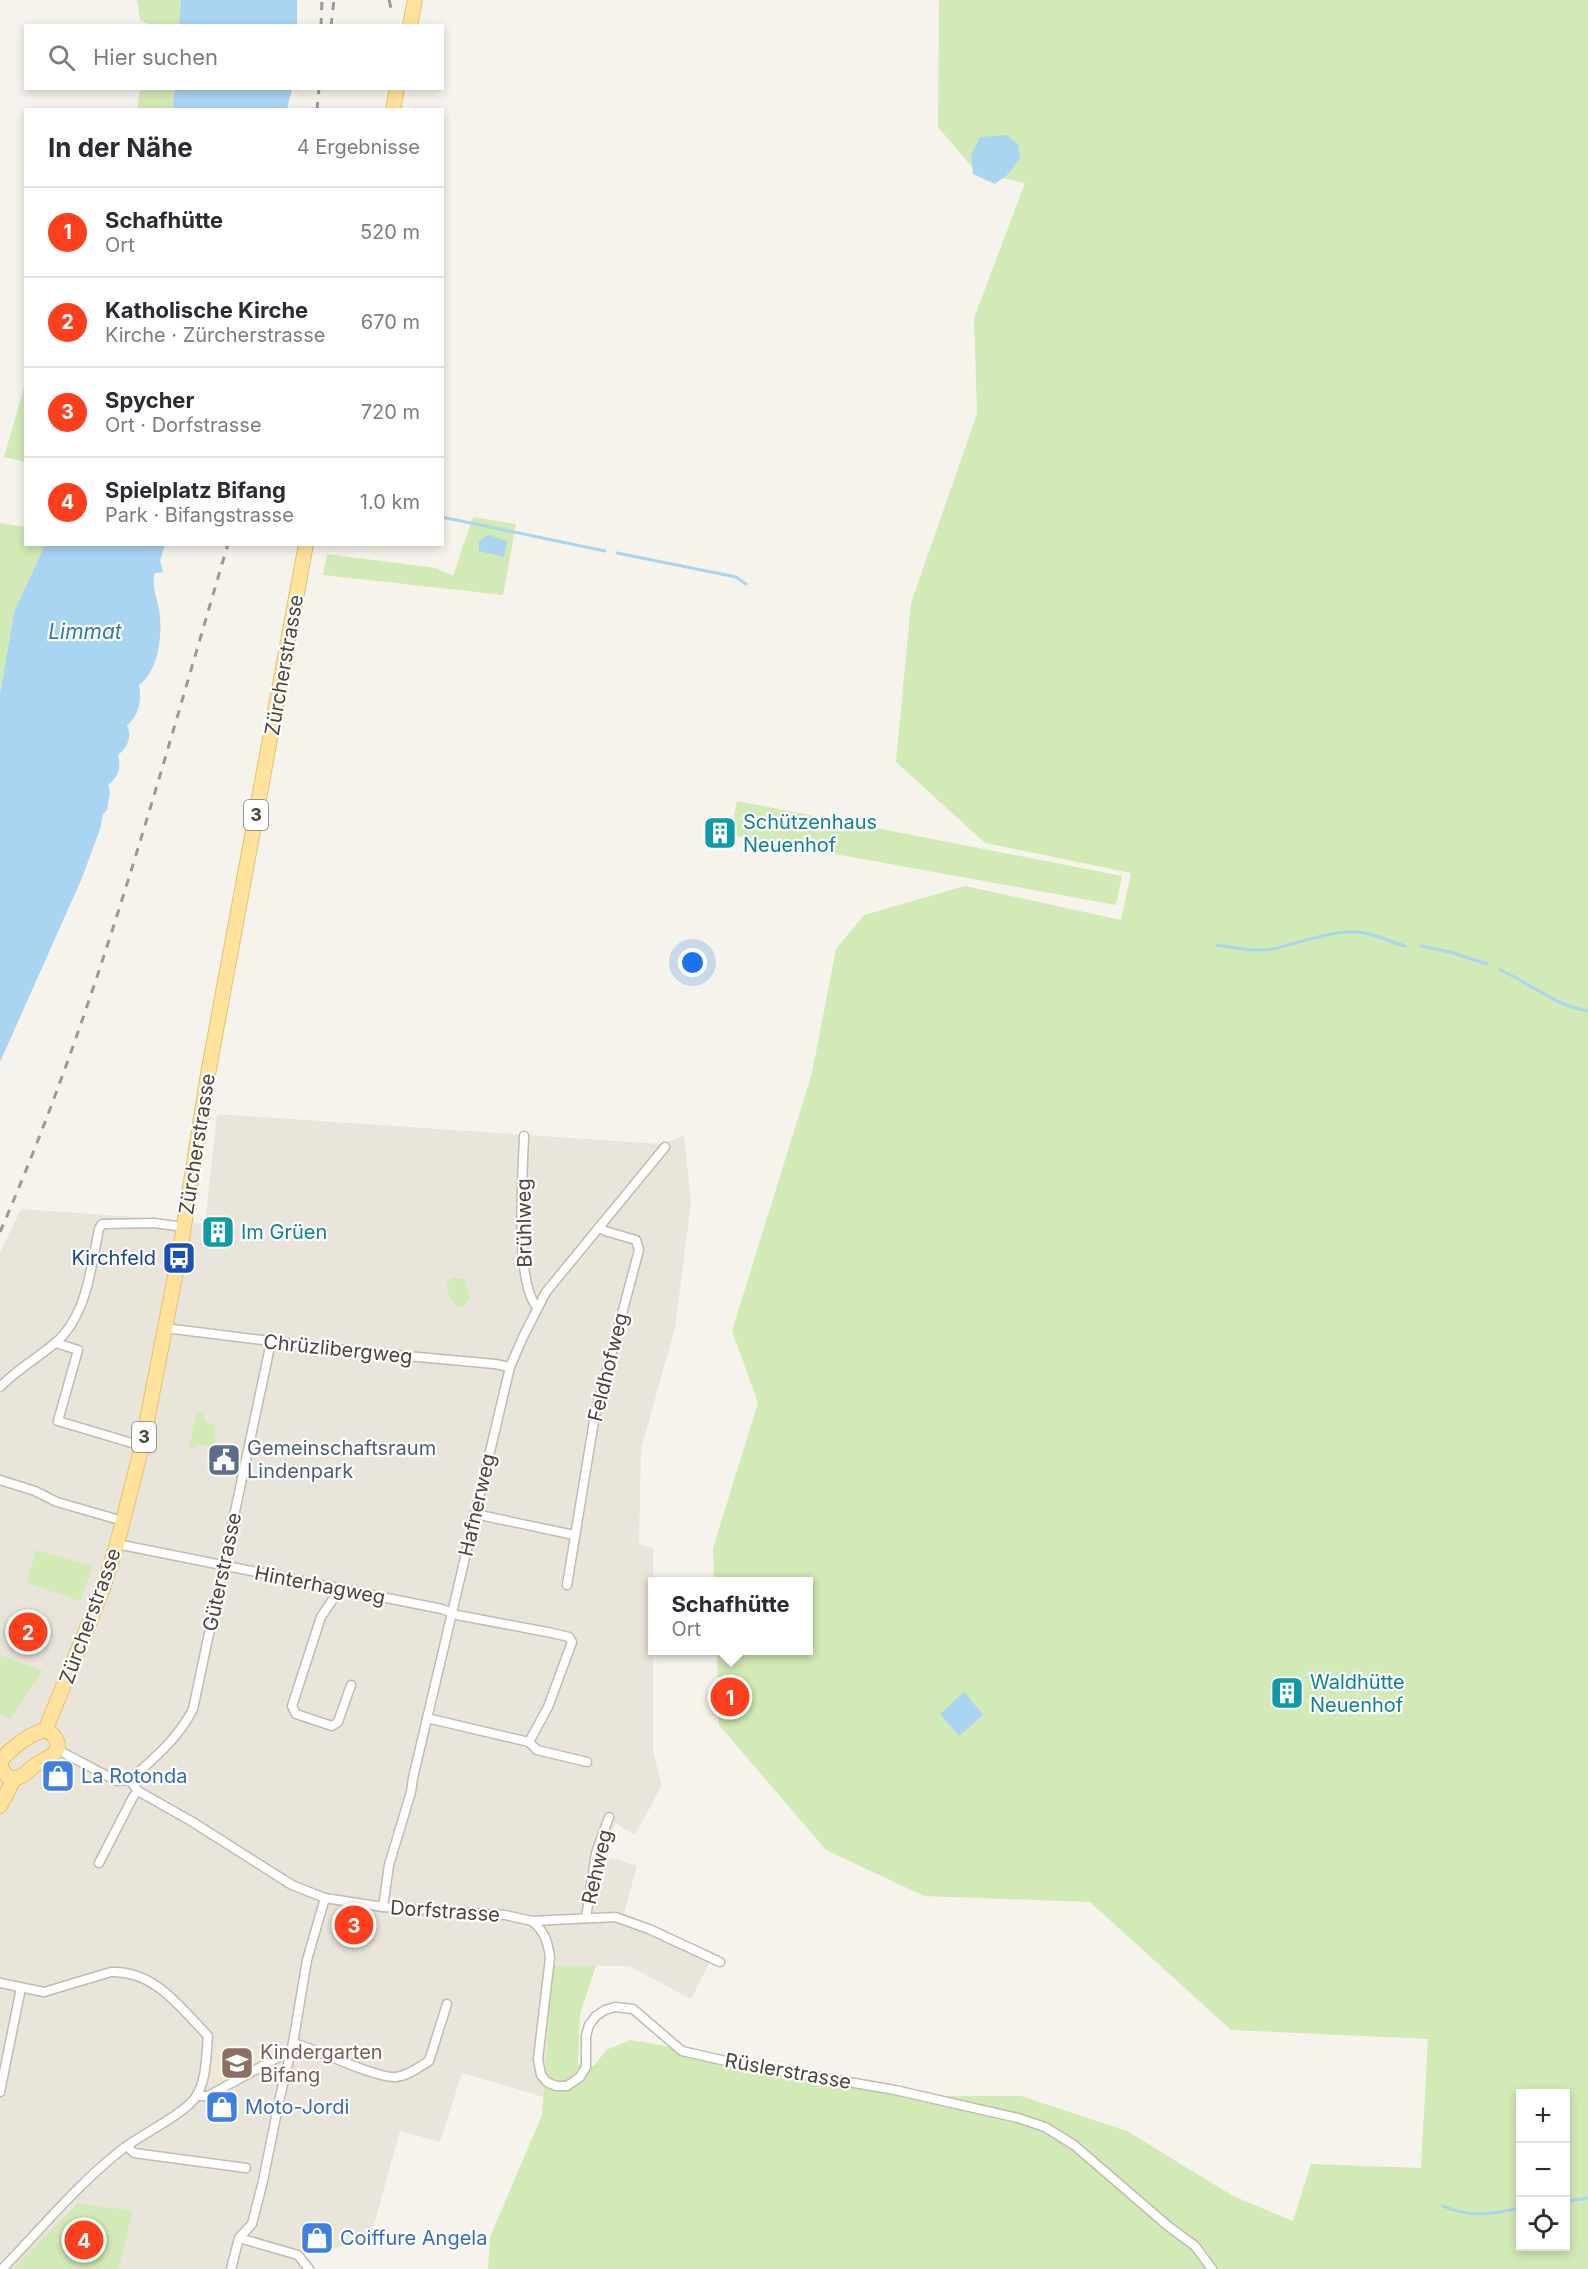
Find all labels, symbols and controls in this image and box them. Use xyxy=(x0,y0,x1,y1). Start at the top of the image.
search box xyxy=(24,24,444,90)
icon: search xyxy=(45,41,78,74)
text: Hier suchen xyxy=(93,44,218,70)
text: In der Nähe xyxy=(48,132,193,163)
text: 4 Ergebnisse xyxy=(297,135,420,159)
text: Schafhütte xyxy=(105,207,223,233)
text: 1 xyxy=(63,220,72,244)
text: 520 m xyxy=(360,220,420,244)
text: Ort xyxy=(105,233,135,257)
text: Katholische Kirche xyxy=(105,297,308,323)
text: 2 xyxy=(61,310,74,334)
text: 670 m xyxy=(361,310,420,334)
text: Kirche · Zürcherstrasse xyxy=(105,323,325,347)
text: Spycher xyxy=(105,387,194,413)
text: 3 xyxy=(61,400,74,424)
text: 720 m xyxy=(361,400,420,424)
text: Ort · Dorfstrasse xyxy=(105,413,262,437)
text: Spielplatz Bifang xyxy=(105,477,286,503)
text: 4 xyxy=(61,490,74,514)
text: 1.0 km xyxy=(360,490,420,514)
text: Park · Bifangstrasse xyxy=(105,503,294,527)
street label: Zürcherstrasse xyxy=(260,593,308,737)
water label: Limmat xyxy=(48,619,123,644)
road number: 3 xyxy=(244,800,268,830)
place label: Schützenhaus Neuenhof xyxy=(743,810,877,857)
building icon: Schützenhaus Neuenhof xyxy=(702,815,738,851)
your location xyxy=(678,948,707,977)
street label: Zürcherstrasse xyxy=(174,1072,220,1216)
street label: Brühlweg xyxy=(511,1178,537,1268)
building icon: Im Grüen xyxy=(200,1214,236,1250)
place label: Im Grüen xyxy=(241,1220,327,1244)
bus stop icon: Kirchfeld xyxy=(161,1240,197,1276)
place label: Kirchfeld xyxy=(71,1246,156,1270)
street label: Feldhofweg xyxy=(583,1310,633,1424)
street label: Chrüzlibergweg xyxy=(262,1329,414,1369)
road number: 3 xyxy=(132,1422,156,1452)
place label: Gemeinschaftsraum Lindenpark xyxy=(247,1436,436,1483)
public building icon: Gemeinschaftsraum Lindenpark xyxy=(206,1442,242,1478)
street label: Hafnerweg xyxy=(454,1451,500,1559)
street label: Güterstrasse xyxy=(198,1510,246,1634)
street label: Zürcherstrasse xyxy=(54,1545,126,1687)
street label: Hinterhagweg xyxy=(253,1561,387,1609)
popup xyxy=(648,1577,813,1655)
text: Schafhütte xyxy=(671,1591,790,1617)
pin: 2 xyxy=(9,1610,48,1654)
text: Ort xyxy=(671,1617,701,1641)
place label: Waldhütte Neuenhof xyxy=(1310,1670,1405,1717)
pin: 1 xyxy=(710,1674,750,1720)
building icon: Waldhütte Neuenhof xyxy=(1269,1675,1305,1711)
shop icon: La Rotonda xyxy=(40,1758,76,1794)
place label: La Rotonda xyxy=(81,1764,187,1788)
street label: Rehweg xyxy=(577,1827,617,1907)
street label: Dorfstrasse xyxy=(389,1895,501,1927)
pin: 3 xyxy=(334,1902,374,1948)
place label: Kindergarten Bifang xyxy=(260,2040,383,2087)
school or university icon: Kindergarten Bifang xyxy=(219,2045,255,2081)
street label: Rüslerstrasse xyxy=(723,2048,853,2094)
shop icon: Moto-Jordi xyxy=(204,2089,240,2125)
map controls xyxy=(1516,2089,1570,2251)
button: + xyxy=(1516,2089,1570,2143)
place label: Moto-Jordi xyxy=(245,2095,349,2119)
button: − xyxy=(1516,2143,1570,2197)
button: locate xyxy=(1516,2197,1570,2251)
pin: 4 xyxy=(64,2218,104,2262)
shop icon: Coiffure Angela xyxy=(299,2220,335,2256)
place label: Coiffure Angela xyxy=(340,2226,487,2250)

